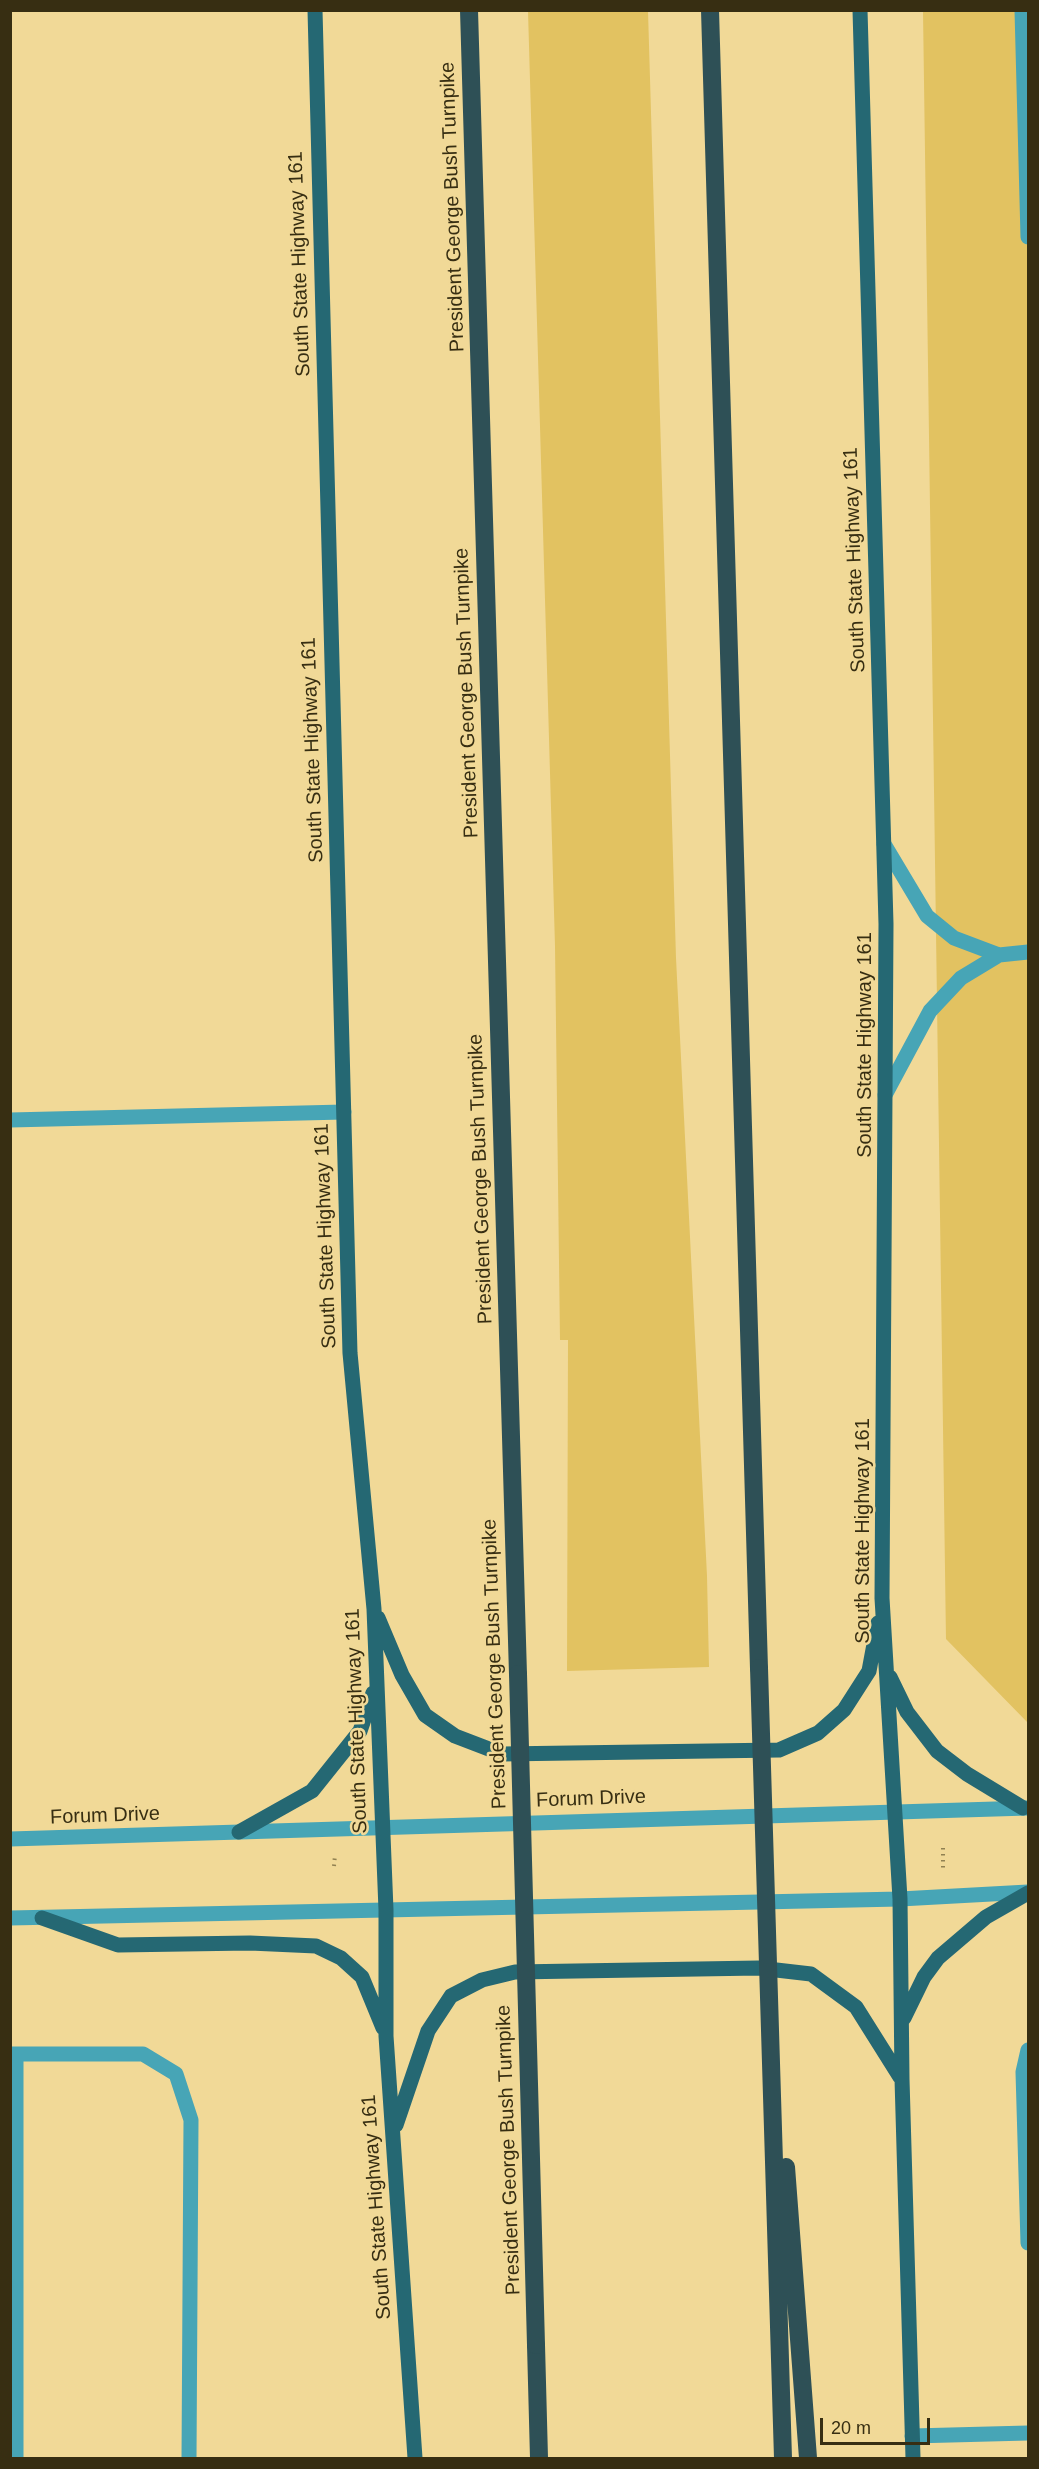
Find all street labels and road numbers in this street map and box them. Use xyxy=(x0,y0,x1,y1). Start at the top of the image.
street label: President George Bush Turnpike xyxy=(436,61,470,353)
street label: South State Highway 161 xyxy=(284,151,316,377)
street label: South State Highway 161 xyxy=(839,447,871,673)
street label: President George Bush Turnpike xyxy=(450,547,484,839)
street label: South State Highway 161 xyxy=(297,637,329,863)
street label: South State Highway 161 xyxy=(853,932,877,1158)
street label: President George Bush Turnpike xyxy=(464,1033,498,1325)
street label: South State Highway 161 xyxy=(310,1123,342,1349)
street label: South State Highway 161 xyxy=(851,1418,875,1644)
street label: President George Bush Turnpike xyxy=(478,1518,512,1810)
street label: South State Highway 161 xyxy=(341,1608,373,1834)
street label: Forum Drive xyxy=(536,1785,646,1813)
street label: Forum Drive xyxy=(50,1802,160,1830)
street label: President George Bush Turnpike xyxy=(492,2004,526,2296)
street label: South State Highway 161 xyxy=(357,2094,397,2320)

